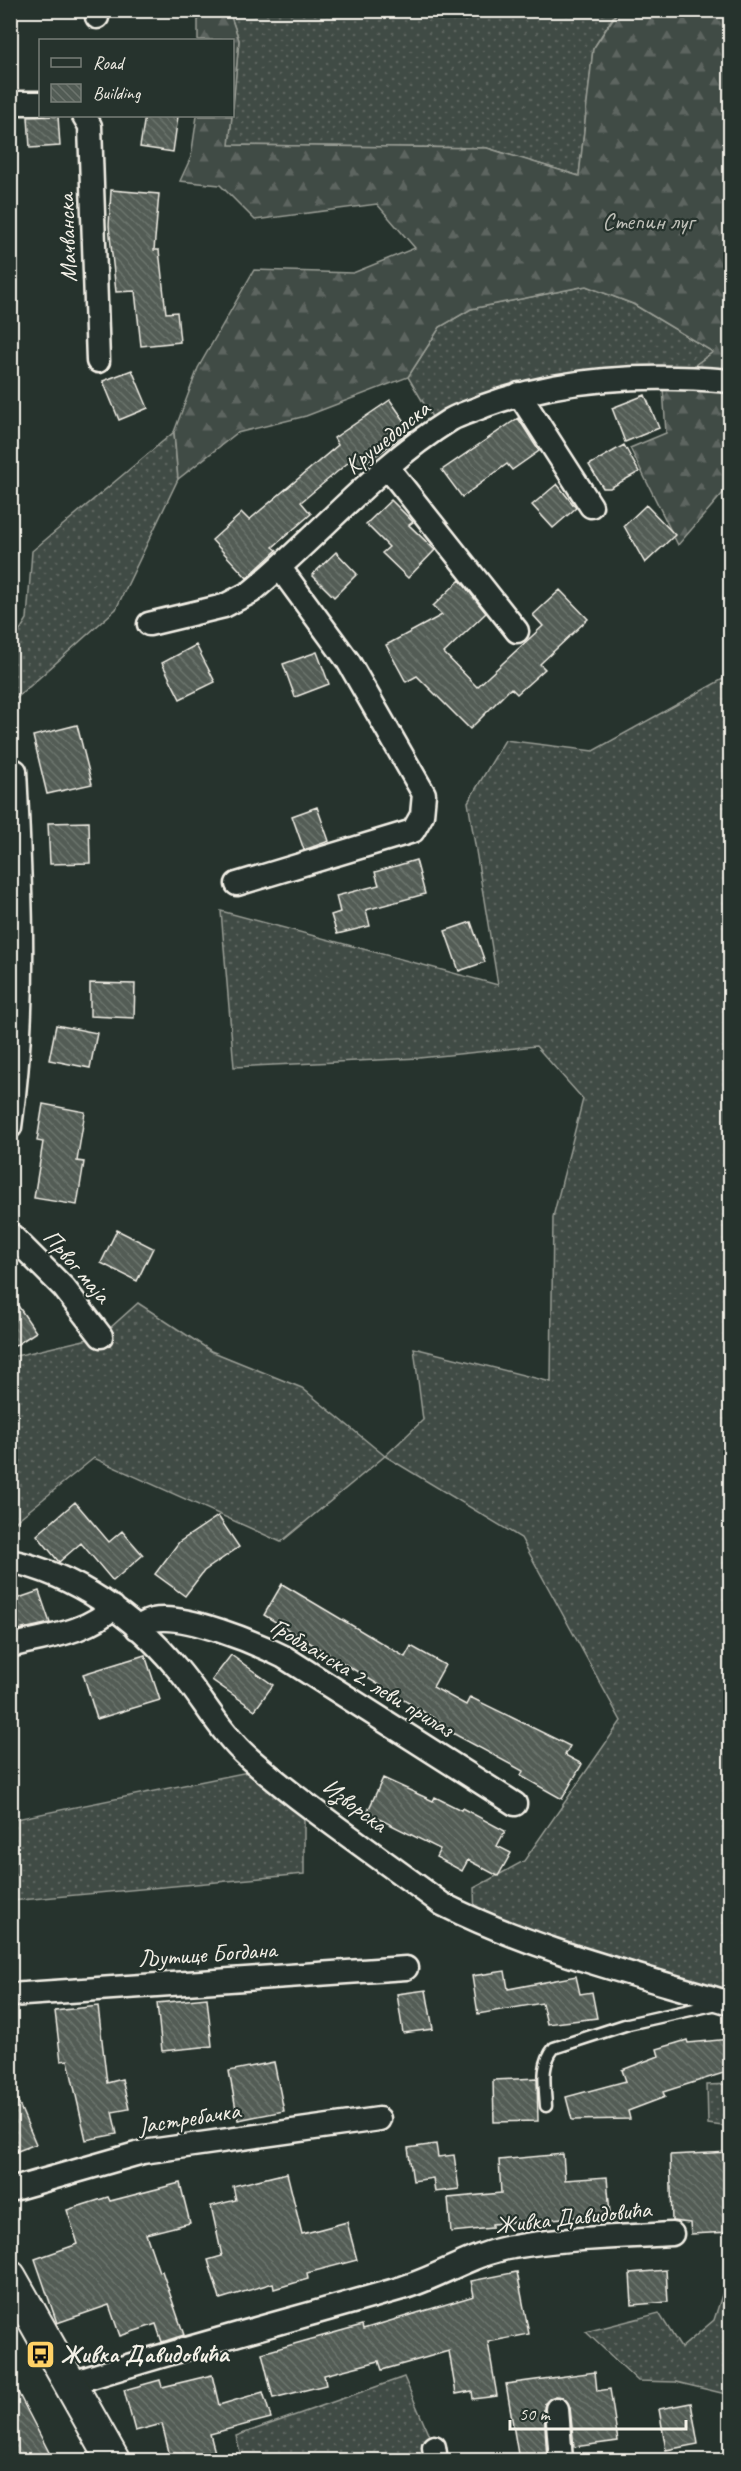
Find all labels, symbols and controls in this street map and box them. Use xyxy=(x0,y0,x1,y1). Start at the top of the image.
legend xyxy=(39,39,234,117)
text: Road xyxy=(93,52,126,74)
text: Building xyxy=(93,82,142,104)
street label: Мачванска xyxy=(50,191,84,283)
park label: Степин луг xyxy=(602,206,697,236)
street label: Крушедолска xyxy=(338,392,437,481)
street label: Првог маја xyxy=(37,1223,118,1310)
street label: Гробљанска 2. леви прилаз xyxy=(265,1611,461,1745)
street label: Изворска xyxy=(316,1771,394,1841)
street label: Љутице Богдана xyxy=(137,1934,280,1974)
street label: Јастребачка xyxy=(135,2095,244,2141)
street label: Живка Давидовића xyxy=(494,2194,654,2240)
bus stop icon: Живка Давидовића xyxy=(24,2338,56,2370)
place label: Живка Давидовића xyxy=(61,2339,231,2369)
scale bar xyxy=(510,2393,686,2431)
text: 50 m xyxy=(519,2403,552,2425)

